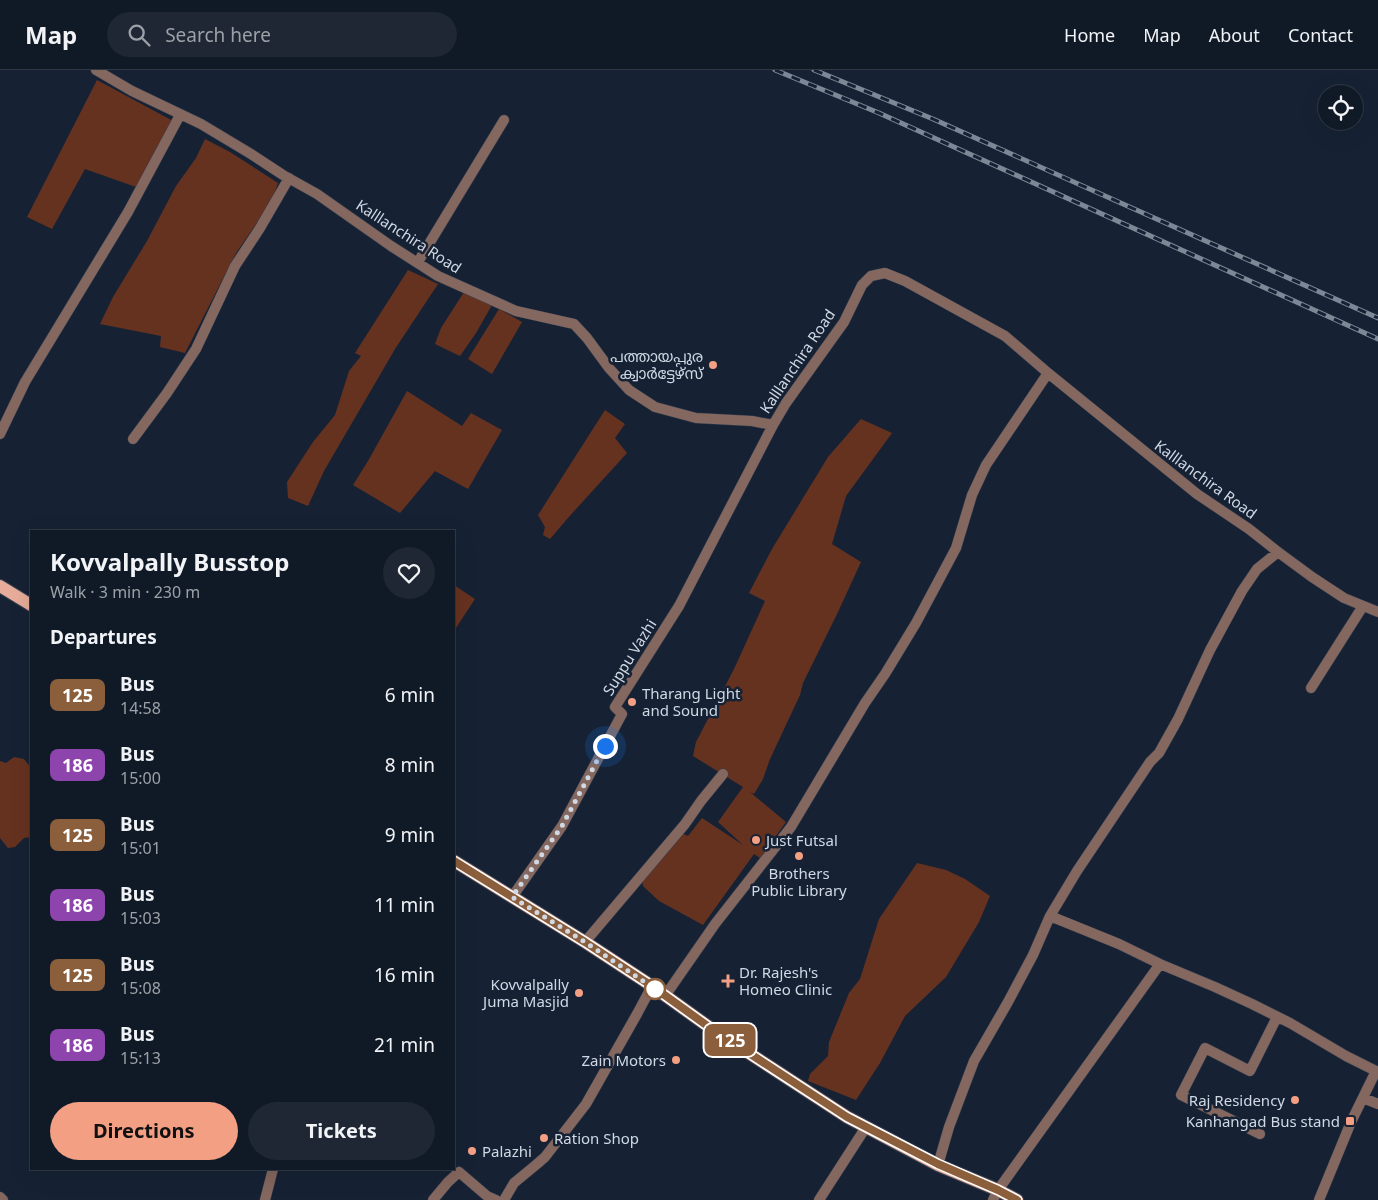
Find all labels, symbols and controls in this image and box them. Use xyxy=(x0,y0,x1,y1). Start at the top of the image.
search box xyxy=(107,12,457,57)
text: Map xyxy=(25,18,77,51)
icon: search xyxy=(125,21,153,49)
text: Search here xyxy=(165,22,271,48)
text: Home xyxy=(1064,23,1115,47)
text: Map xyxy=(1143,23,1181,47)
text: About xyxy=(1209,23,1260,47)
text: Contact xyxy=(1288,23,1353,47)
map controls xyxy=(1318,85,1363,130)
button: locate xyxy=(1318,85,1363,130)
street label: Kalllanchira Road xyxy=(353,195,465,277)
street label: Kalllanchira Road xyxy=(755,305,839,417)
place label: പത്തായപ്പുര ക്വാർട്ടേഴ്സ് xyxy=(610,346,705,384)
marker: പത്തായപ്പുര ക്വാർട്ടേഴ്സ് xyxy=(707,359,719,371)
street label: Kalllanchira Road xyxy=(1151,435,1261,523)
text: Kovvalpally Busstop xyxy=(50,545,289,578)
button: heart xyxy=(383,547,435,599)
text: Walk · 3 min · 230 m xyxy=(50,581,200,603)
street label: Suppu Vazhi xyxy=(598,615,660,699)
text: Departures xyxy=(50,624,157,650)
text: Bus xyxy=(120,671,155,697)
text: 6 min xyxy=(385,682,435,708)
text: 125 xyxy=(62,683,93,707)
place label: Tharang Light and Sound xyxy=(642,683,741,720)
marker: Tharang Light and Sound xyxy=(626,696,638,708)
text: 14:58 xyxy=(120,697,161,719)
your location xyxy=(593,734,618,759)
text: Bus xyxy=(120,741,155,767)
text: 8 min xyxy=(385,752,435,778)
text: 186 xyxy=(62,753,93,777)
text: 15:00 xyxy=(120,767,161,789)
text: Bus xyxy=(120,811,155,837)
text: 9 min xyxy=(385,822,435,848)
text: 125 xyxy=(62,823,93,847)
place label: Just Futsal xyxy=(764,830,838,850)
marker: Just Futsal xyxy=(750,834,762,846)
text: 15:01 xyxy=(120,837,161,859)
marker: Brothers Public Library xyxy=(793,850,805,862)
place label: Brothers Public Library xyxy=(751,863,847,900)
text: Bus xyxy=(120,881,155,907)
text: 11 min xyxy=(374,892,435,918)
text: 186 xyxy=(62,893,93,917)
text: 15:03 xyxy=(120,907,161,929)
text: Bus xyxy=(120,951,155,977)
text: 16 min xyxy=(374,962,435,988)
place label: Dr. Rajesh's Homeo Clinic xyxy=(739,962,832,999)
text: 125 xyxy=(62,963,93,987)
place label: Kovvalpally Juma Masjid xyxy=(481,974,569,1011)
marker: Dr. Rajesh's Homeo Clinic xyxy=(721,974,735,988)
text: 15:08 xyxy=(120,977,161,999)
unlabelled marker xyxy=(644,978,666,1000)
marker: Kovvalpally Juma Masjid xyxy=(573,987,585,999)
text: Bus xyxy=(120,1021,155,1047)
line badge: 125 xyxy=(701,1024,759,1056)
text: 125 xyxy=(715,1028,745,1052)
text: 21 min xyxy=(374,1032,435,1058)
text: 186 xyxy=(62,1033,93,1057)
text: 15:13 xyxy=(120,1047,161,1069)
place label: Zain Motors xyxy=(581,1050,666,1070)
marker: Zain Motors xyxy=(670,1054,682,1066)
place label: Raj Residency xyxy=(1189,1090,1285,1110)
marker: Raj Residency xyxy=(1289,1094,1301,1106)
button: Directions xyxy=(50,1102,238,1160)
button: Tickets xyxy=(248,1102,435,1160)
place label: Kanhangad Bus stand xyxy=(1186,1111,1340,1131)
marker: Kanhangad Bus stand xyxy=(1344,1115,1356,1127)
place label: Ration Shop xyxy=(554,1128,639,1148)
marker: Ration Shop xyxy=(538,1132,550,1144)
place label: Palazhi xyxy=(482,1141,532,1161)
marker: Palazhi xyxy=(466,1145,478,1157)

